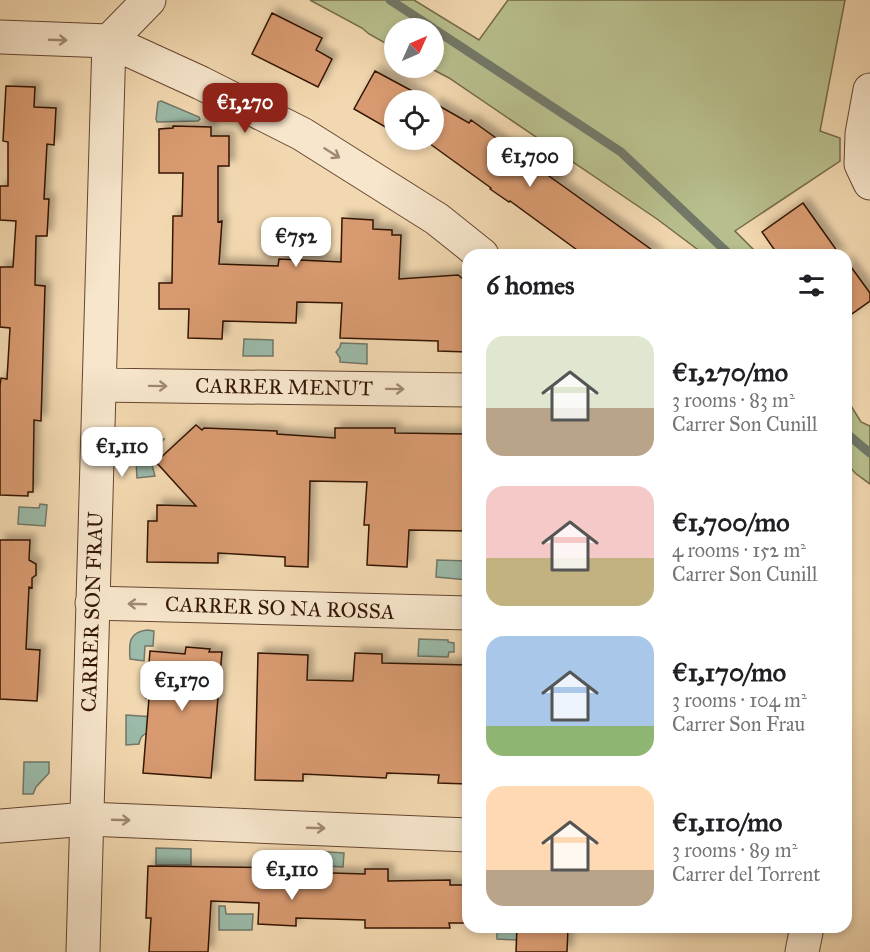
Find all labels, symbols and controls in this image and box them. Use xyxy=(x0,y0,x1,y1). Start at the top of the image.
north arrow xyxy=(384,18,444,78)
map controls xyxy=(384,18,444,150)
one-way arrow xyxy=(48,34,68,46)
pin: €1,270 xyxy=(196,83,294,134)
text: €1,270 xyxy=(217,90,273,114)
button: locate xyxy=(384,90,444,150)
pin: €1,700 xyxy=(481,137,579,188)
text: €1,700 xyxy=(501,144,559,168)
one-way arrow xyxy=(323,147,340,159)
pin: €752 xyxy=(260,217,332,268)
text: €752 xyxy=(275,224,317,248)
text: 6 homes xyxy=(486,269,575,301)
icon: filters xyxy=(795,269,828,302)
text: €1,270/mo xyxy=(672,356,788,388)
icon: home xyxy=(534,360,606,432)
street label: CARRER MENUT xyxy=(195,372,373,402)
one-way arrow xyxy=(147,380,167,392)
one-way arrow xyxy=(384,383,404,395)
text: 3 rooms · 83 m² xyxy=(672,388,795,412)
text: Carrer Son Cunill xyxy=(672,412,817,436)
pin: €1,110 xyxy=(73,427,171,478)
text: €1,110 xyxy=(96,434,148,458)
text: €1,700/mo xyxy=(672,506,789,538)
icon: home xyxy=(534,510,606,582)
street label: CARRER SON FRAU xyxy=(76,511,109,713)
text: 4 rooms · 152 m² xyxy=(672,538,806,562)
text: Carrer Son Cunill xyxy=(672,562,817,586)
street label: CARRER SO NA ROSSA xyxy=(165,591,395,625)
one-way arrow xyxy=(127,598,147,610)
text: €1,170/mo xyxy=(672,656,786,688)
icon: home xyxy=(534,660,606,732)
pin: €1,170 xyxy=(133,661,231,712)
text: €1,170 xyxy=(154,668,210,692)
text: 3 rooms · 104 m² xyxy=(672,688,807,712)
text: Carrer Son Frau xyxy=(672,712,805,736)
text: €1,110/mo xyxy=(672,806,782,838)
icon: home xyxy=(534,810,606,882)
one-way arrow xyxy=(111,815,131,826)
one-way arrow xyxy=(305,823,325,834)
text: 3 rooms · 89 m² xyxy=(672,838,797,862)
pin: €1,110 xyxy=(243,850,341,901)
text: €1,110 xyxy=(266,857,318,881)
text: Carrer del Torrent xyxy=(672,862,820,886)

